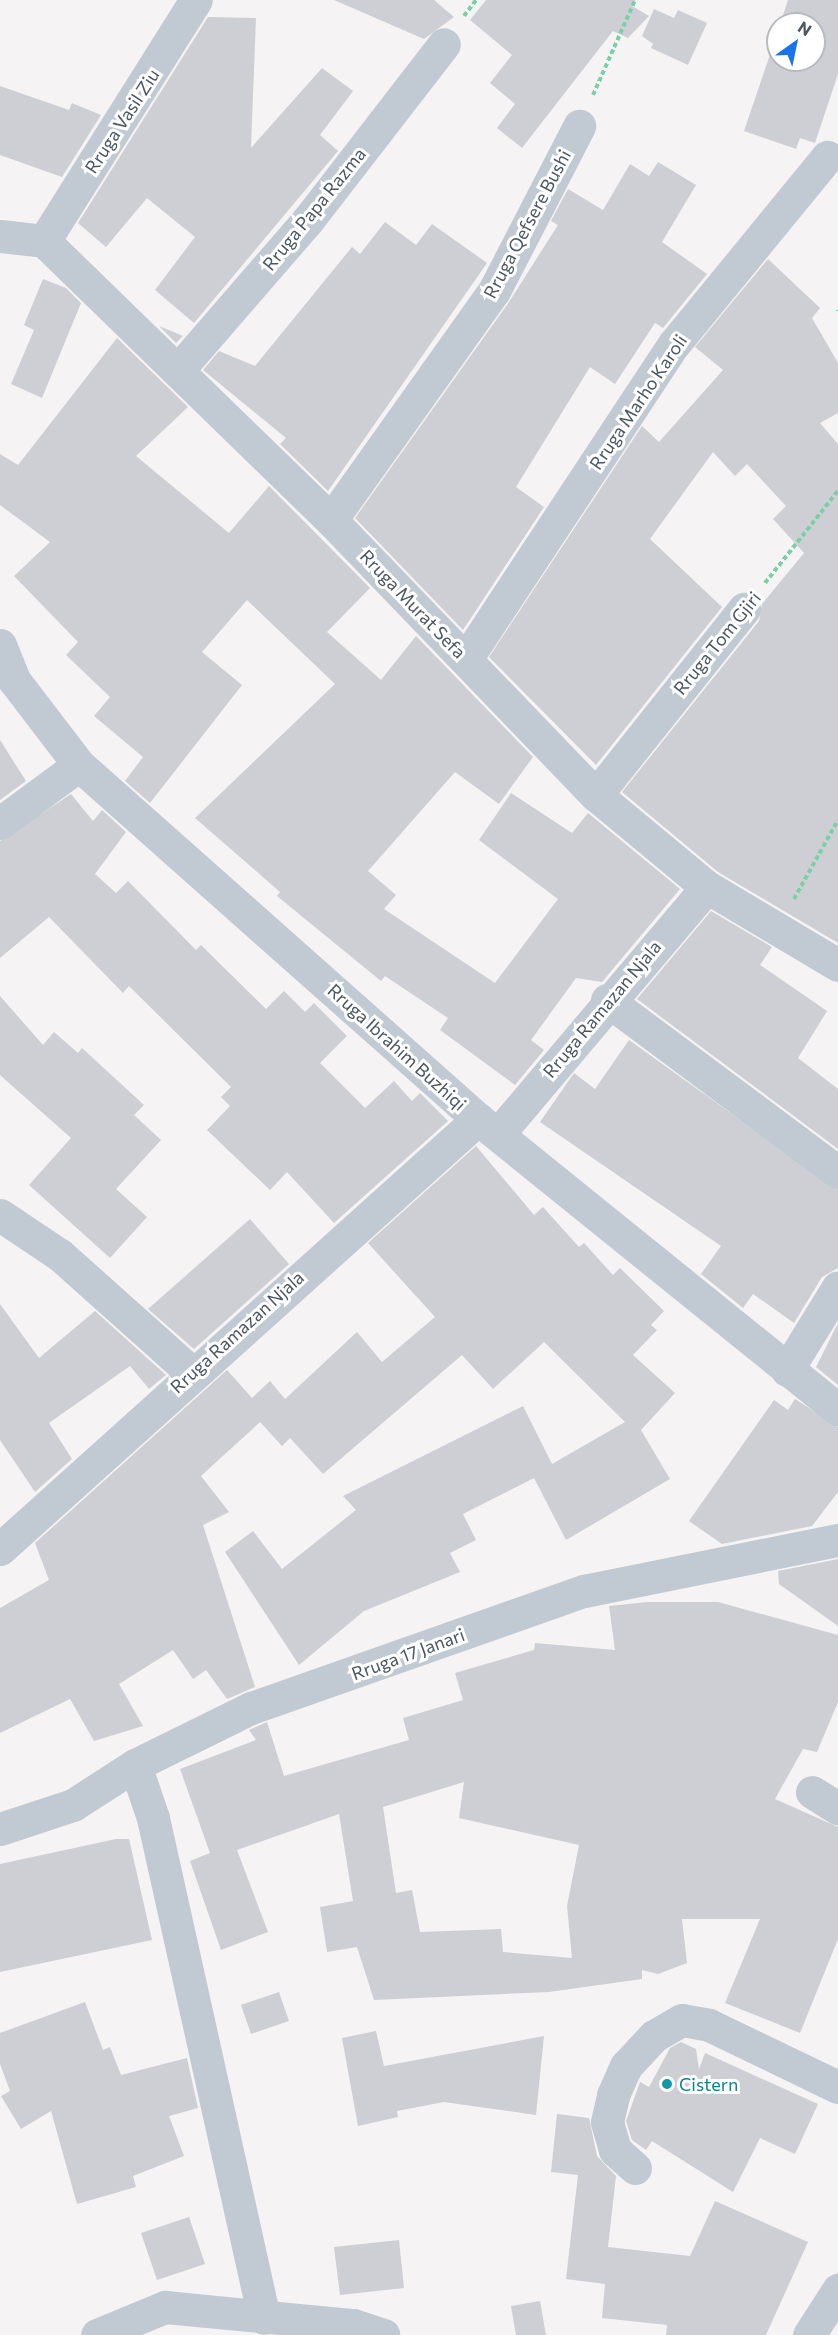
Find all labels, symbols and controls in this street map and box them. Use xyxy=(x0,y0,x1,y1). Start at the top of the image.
north arrow xyxy=(766,12,826,72)
text: N xyxy=(795,17,815,39)
street label: Rruga Vasil Ziu xyxy=(80,65,164,177)
street label: Rruga Papa Razma xyxy=(258,143,370,275)
street label: Rruga Qefsere Bushi xyxy=(479,146,575,302)
street label: Rruga Marho Karoli xyxy=(585,330,691,474)
street label: Rruga Murat Sefa xyxy=(356,545,470,663)
street label: Rruga Tom Gjiri xyxy=(669,587,765,699)
street label: Rruga Ramazan Njala xyxy=(538,936,666,1082)
street label: Rruga Ibrahim Buzhiqi xyxy=(323,979,471,1115)
street label: Rruga Ramazan Njala xyxy=(166,1266,308,1398)
street label: Rruga 17 Janari xyxy=(349,1624,467,1684)
place label: Cistern xyxy=(679,2073,738,2095)
marker: Cistern xyxy=(660,2077,674,2091)

